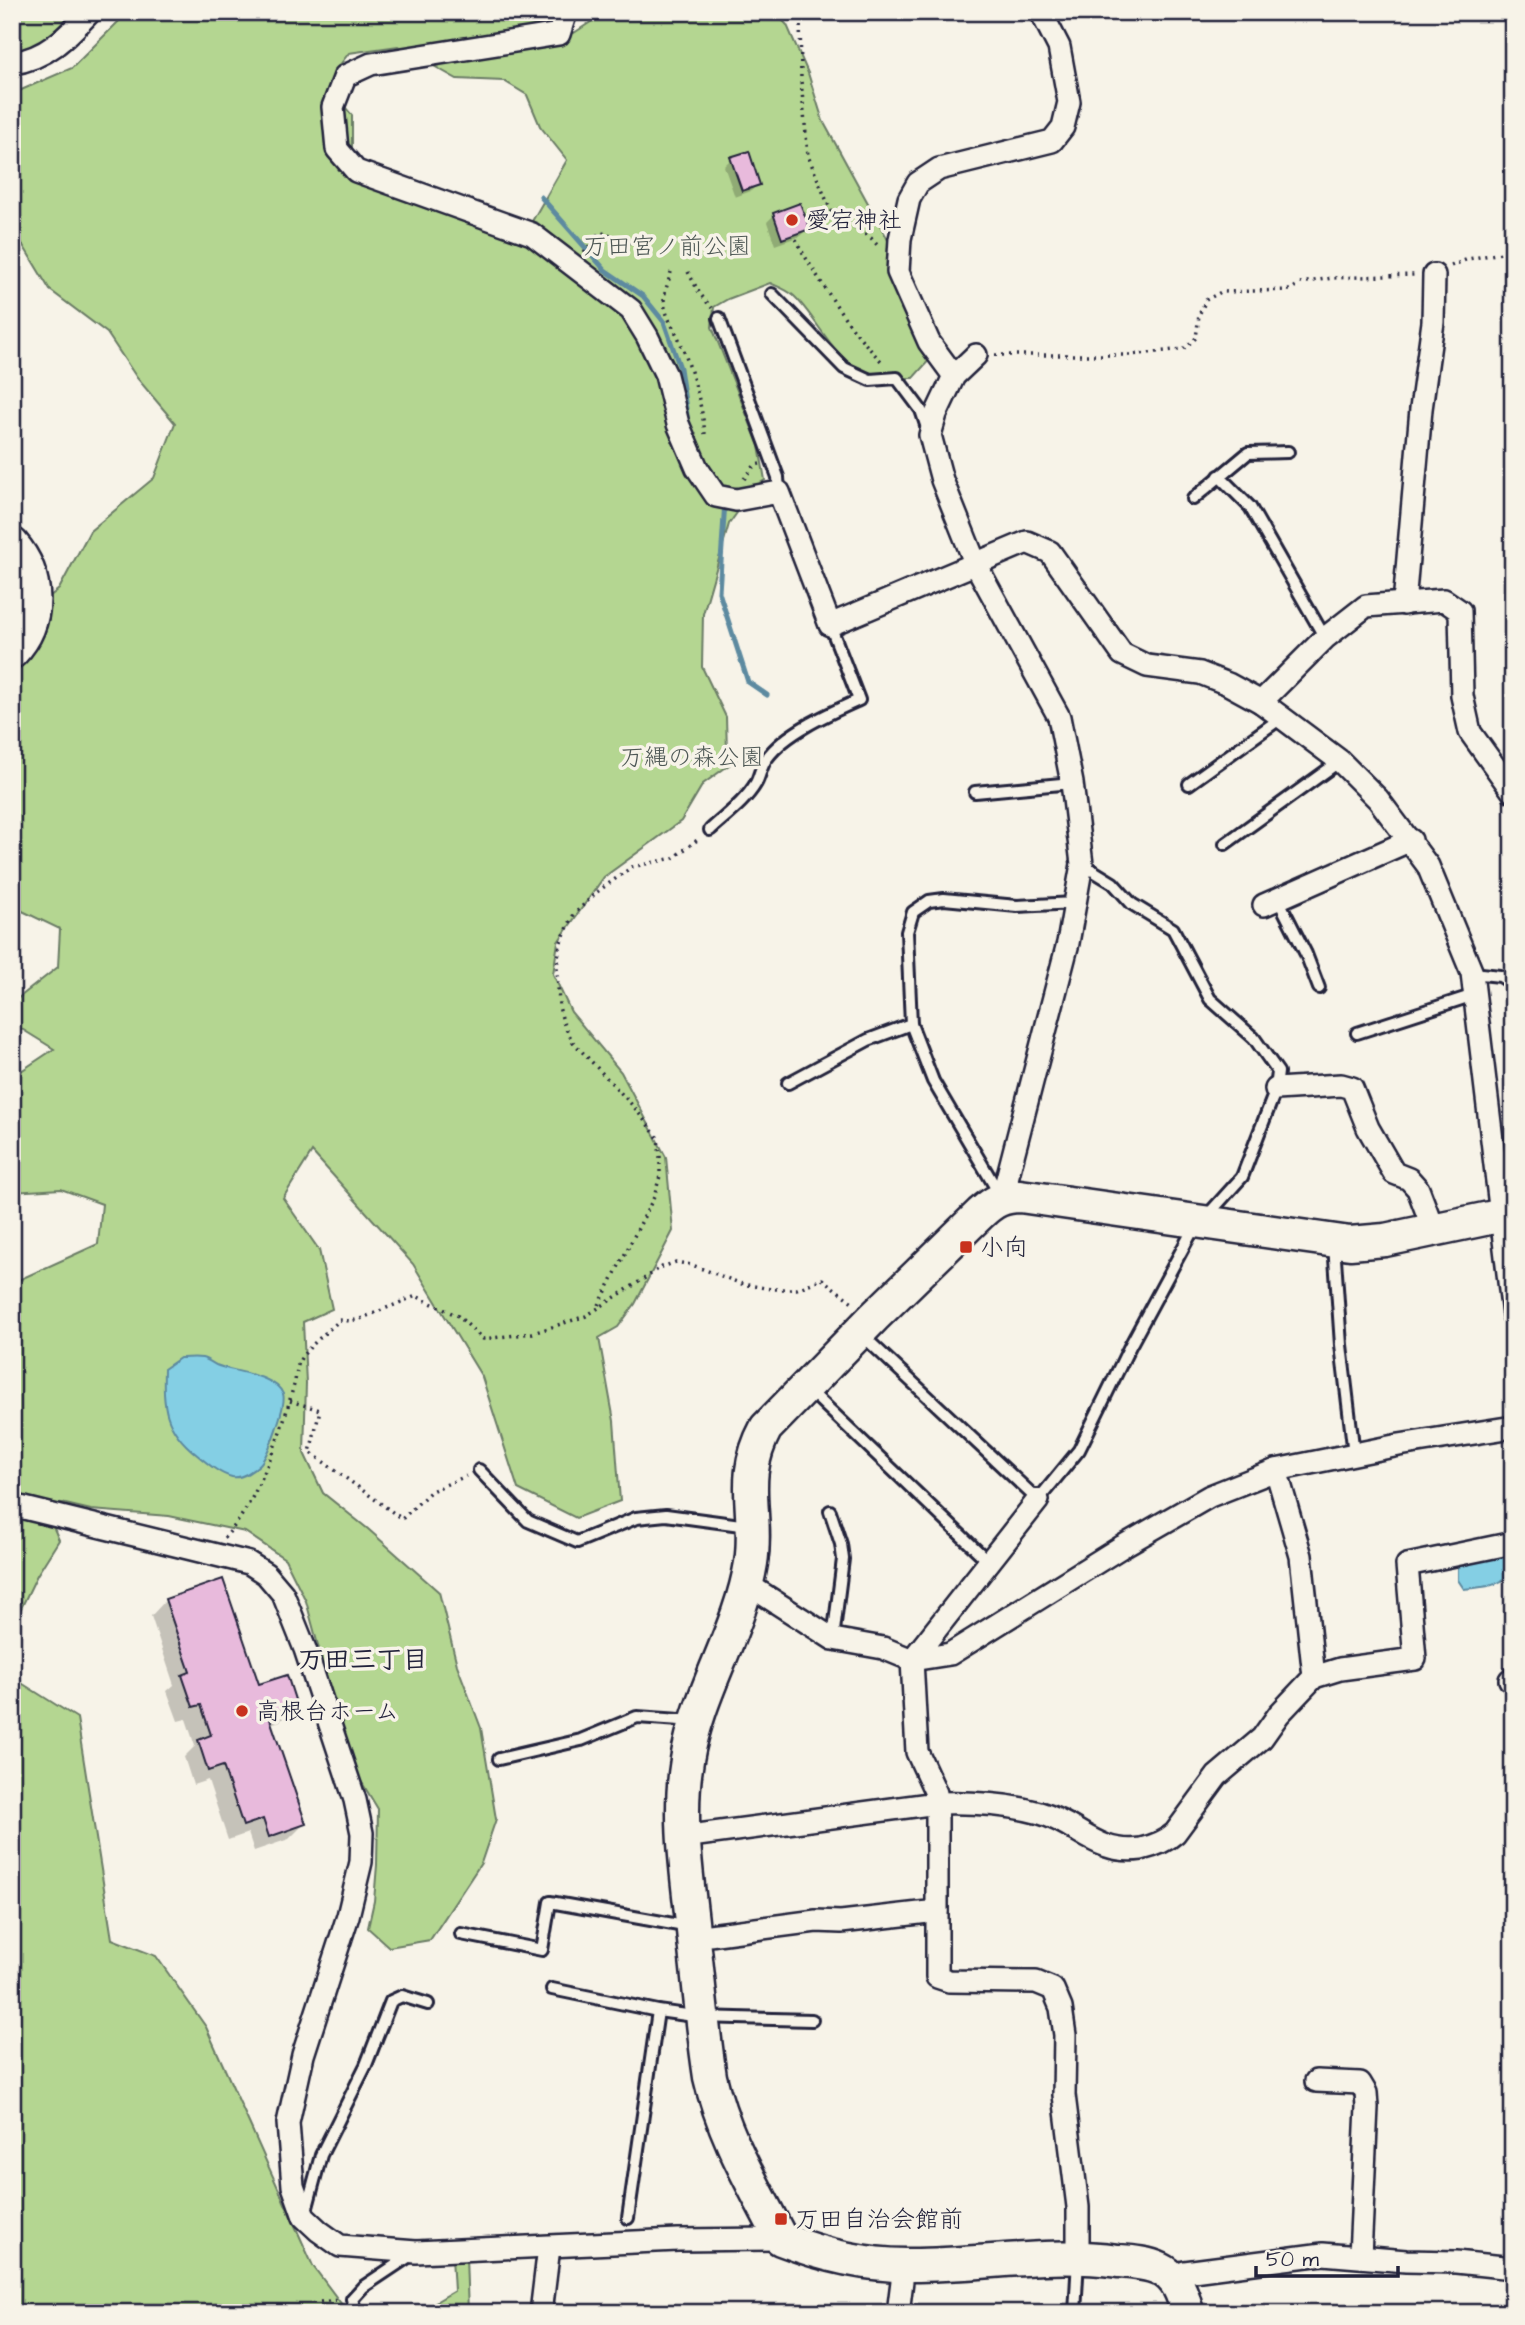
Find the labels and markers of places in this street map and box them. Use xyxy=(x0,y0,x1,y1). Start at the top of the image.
place label: 愛宕神社 xyxy=(806,204,902,238)
marker: 愛宕神社 xyxy=(784,212,800,228)
place label: 小向 xyxy=(980,1231,1028,1265)
marker: 小向 xyxy=(958,1239,974,1255)
place label: 高根台ホーム xyxy=(256,1695,399,1729)
marker: 高根台ホーム xyxy=(234,1703,250,1719)
place label: 万田自治会館前 xyxy=(795,2203,963,2237)
marker: 万田自治会館前 xyxy=(773,2211,789,2227)

